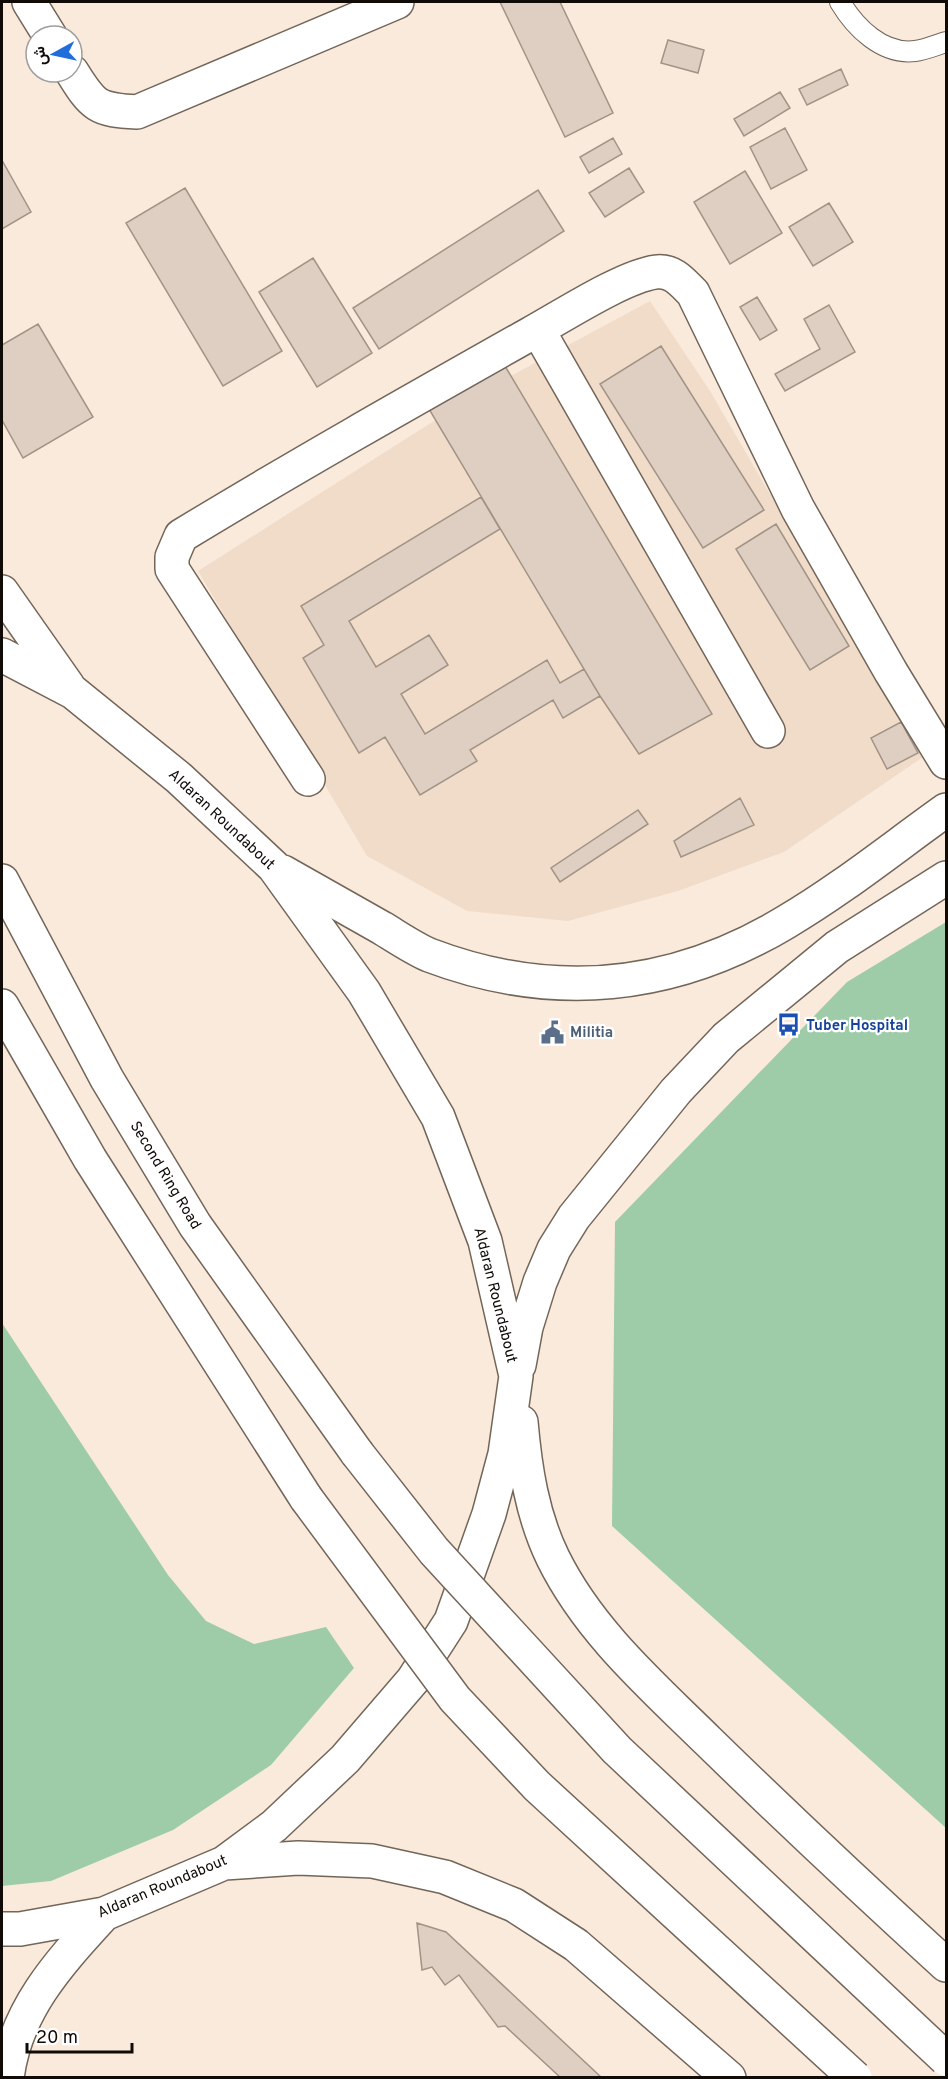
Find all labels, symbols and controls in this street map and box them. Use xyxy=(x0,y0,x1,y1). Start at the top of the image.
north arrow xyxy=(24,24,84,84)
text: ش xyxy=(30,45,52,67)
street label: Aldaran Roundabout xyxy=(164,766,278,874)
bus stop icon: Tuber Hospital xyxy=(775,1012,801,1038)
place label: Tuber Hospital xyxy=(806,1017,908,1036)
public building icon: Militia xyxy=(539,1019,565,1045)
place label: Militia xyxy=(570,1024,613,1043)
street label: Second Ring Road xyxy=(125,1118,204,1233)
street label: Aldaran Roundabout xyxy=(469,1226,521,1365)
street label: Aldaran Roundabout xyxy=(95,1852,230,1923)
scale bar xyxy=(27,2016,132,2054)
text: 20 m xyxy=(36,2027,78,2050)

